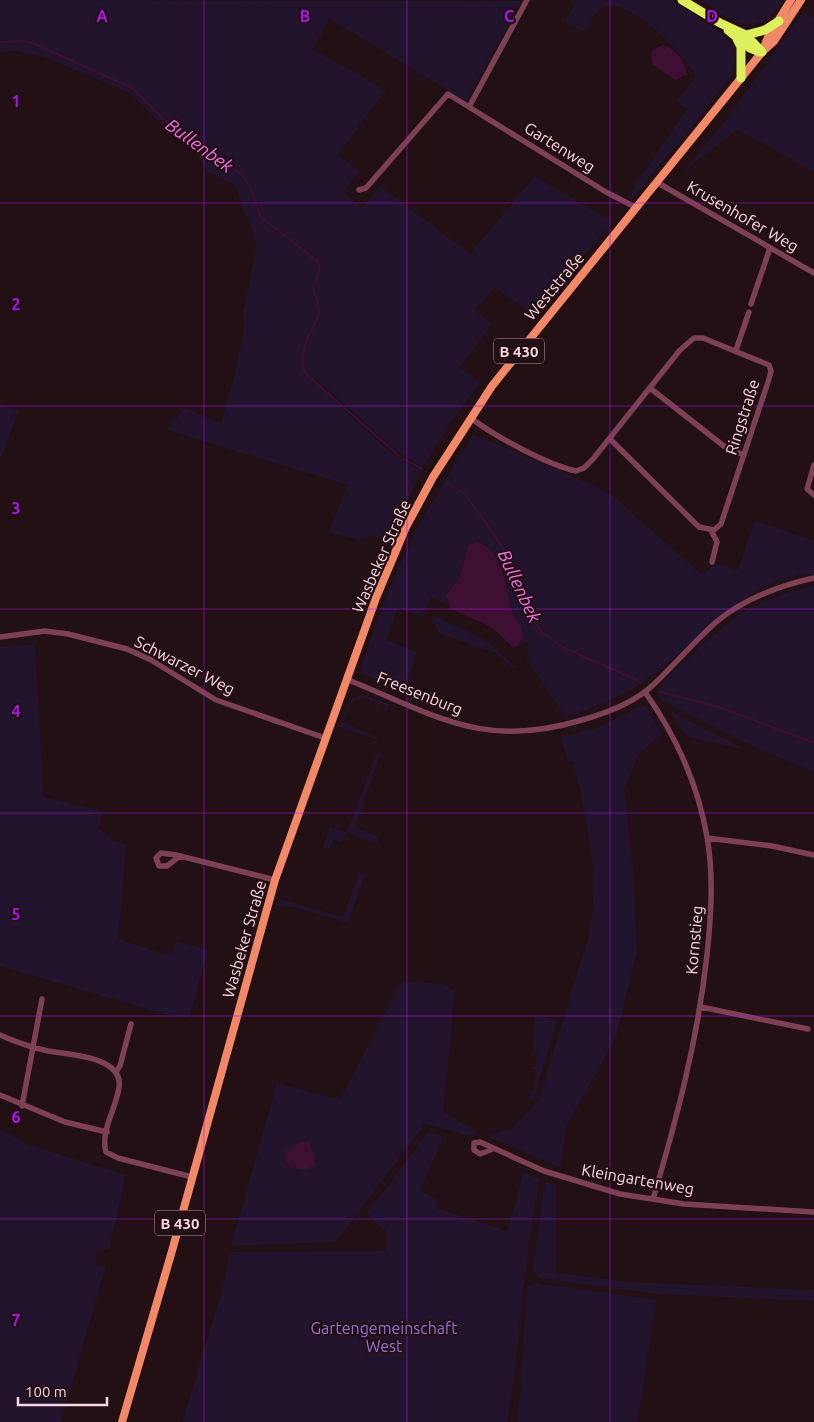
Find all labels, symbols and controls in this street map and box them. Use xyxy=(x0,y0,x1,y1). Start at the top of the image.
text: A xyxy=(96,7,108,25)
text: B xyxy=(300,7,310,25)
text: C xyxy=(504,7,514,25)
text: D xyxy=(706,7,718,25)
text: 1 xyxy=(11,92,21,110)
water label: Bullenbek xyxy=(163,114,238,176)
street label: Gartenweg xyxy=(522,118,598,176)
street label: Krusenhofer Weg xyxy=(684,177,802,255)
street label: Weststraße xyxy=(521,249,587,323)
text: 2 xyxy=(11,295,21,313)
road number: B 430 xyxy=(494,338,544,364)
street label: Ringstraße xyxy=(721,377,763,457)
street label: Wasbeker Straße xyxy=(348,497,414,615)
text: 3 xyxy=(11,499,21,517)
water label: Bullenbek xyxy=(494,546,546,626)
street label: Schwarzer Weg xyxy=(132,632,238,698)
street label: Freesenburg xyxy=(375,668,465,718)
text: 4 xyxy=(11,702,21,720)
street label: Wasbeker Straße xyxy=(219,878,269,1000)
text: 5 xyxy=(11,905,21,923)
street label: Kornstieg xyxy=(682,905,706,975)
text: 6 xyxy=(11,1108,21,1126)
street label: Kleingartenweg xyxy=(580,1160,696,1198)
road number: B 430 xyxy=(155,1210,205,1236)
text: 7 xyxy=(11,1311,21,1329)
park label: Gartengemeinschaft West xyxy=(311,1319,458,1355)
scale bar xyxy=(18,1374,106,1406)
text: 100 m xyxy=(25,1383,67,1400)

